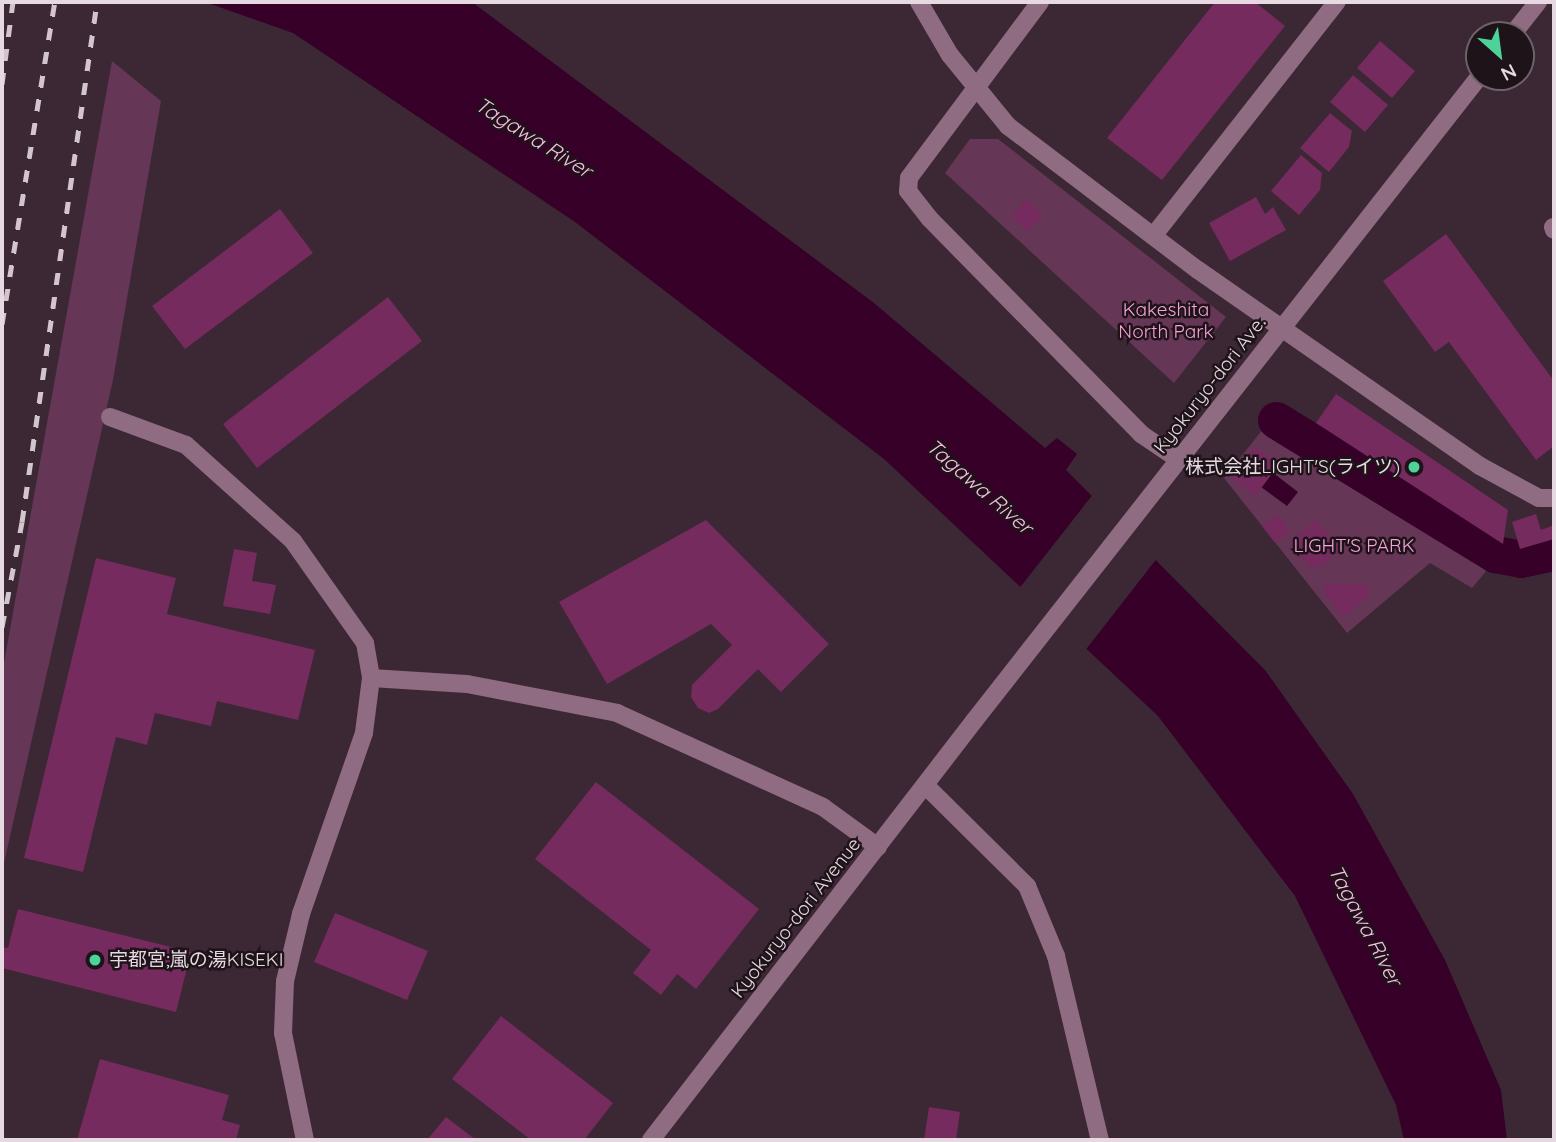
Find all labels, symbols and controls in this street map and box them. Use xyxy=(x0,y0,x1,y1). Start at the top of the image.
north arrow xyxy=(1465,21,1535,91)
text: N xyxy=(1497,59,1521,87)
water label: Tagawa River xyxy=(471,91,597,183)
park label: Kakeshita North Park xyxy=(1118,299,1214,343)
street label: Kyokuryo-dori Ave. xyxy=(1149,312,1271,458)
water label: Tagawa River xyxy=(922,433,1038,539)
place label: 株式会社LIGHT'S(ライツ) xyxy=(1185,456,1400,478)
marker: 株式会社LIGHT'S(ライツ) xyxy=(1406,459,1422,475)
park label: LIGHT'S PARK xyxy=(1293,535,1415,557)
street label: Kyokuryo-dori Avenue xyxy=(726,833,866,1003)
water label: Tagawa River xyxy=(1324,860,1408,990)
place label: 宇都宮;嵐の湯KISEKI xyxy=(109,949,283,971)
marker: 宇都宮;嵐の湯KISEKI xyxy=(87,952,103,968)

